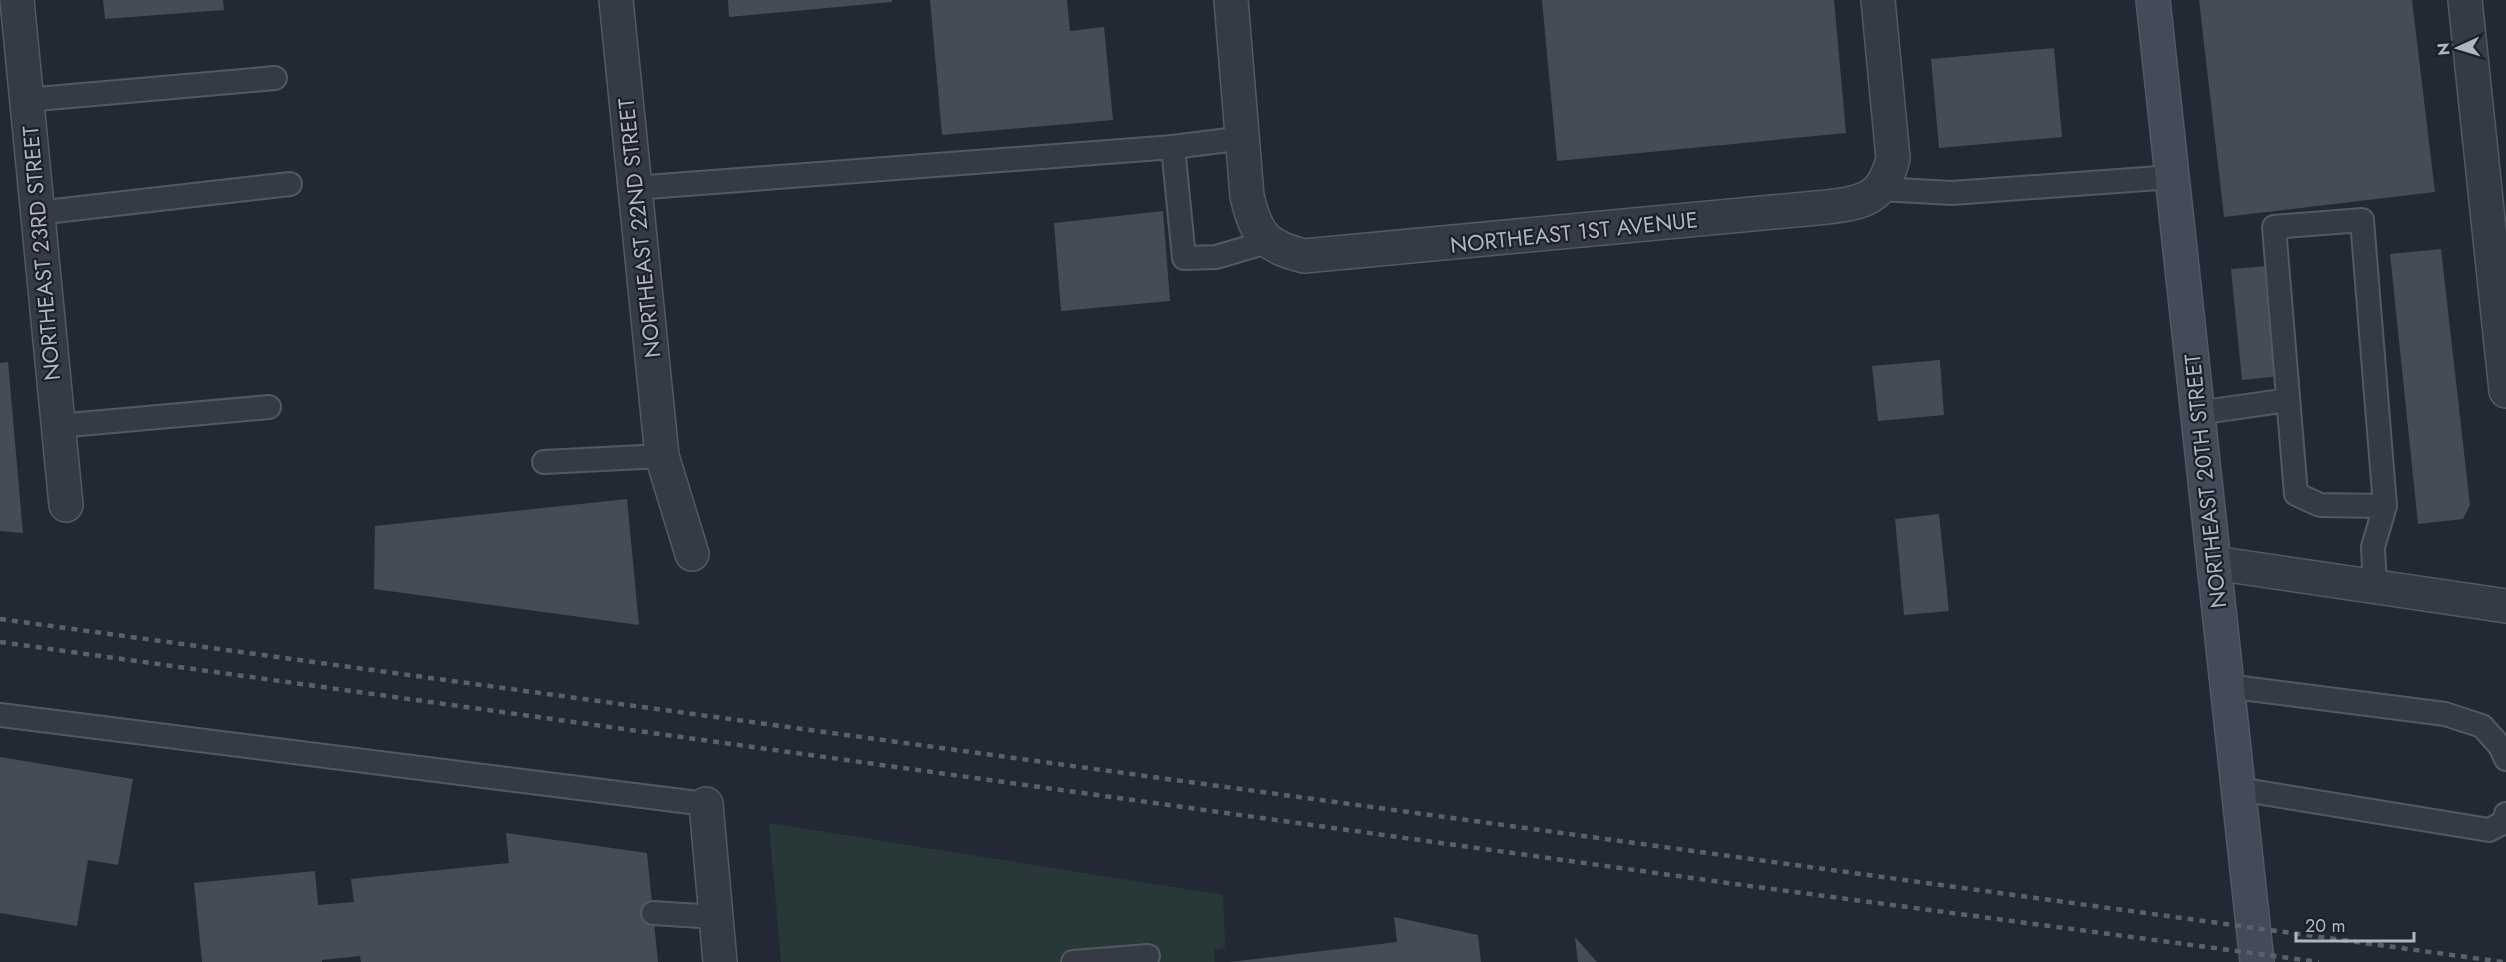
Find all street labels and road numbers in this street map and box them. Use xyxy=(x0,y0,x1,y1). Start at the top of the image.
street label: NORTHEAST 22ND STREET xyxy=(609,96,669,359)
street label: NORTHEAST 23RD STREET xyxy=(14,123,68,382)
street label: NORTHEAST 1ST AVENUE xyxy=(1449,203,1699,261)
street label: NORTHEAST 20TH STREET xyxy=(2176,351,2234,610)

